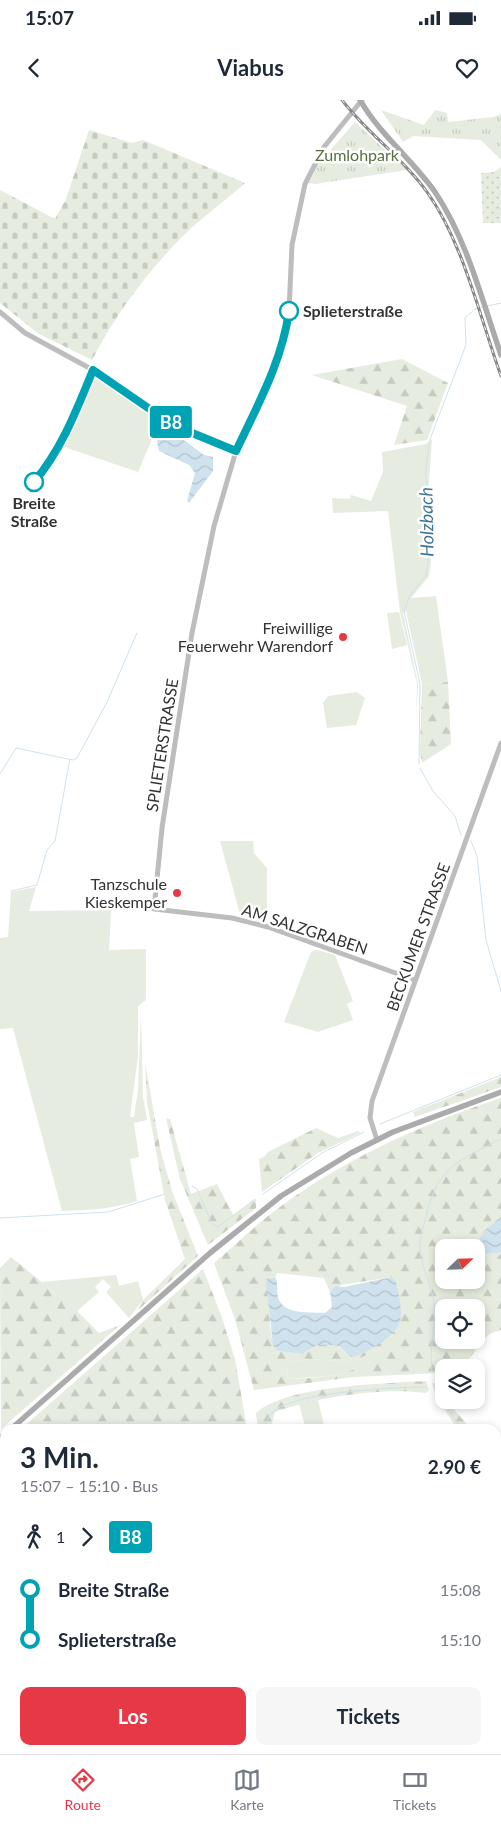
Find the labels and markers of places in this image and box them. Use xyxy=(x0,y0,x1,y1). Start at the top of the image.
marker: Splieterstraße xyxy=(279,301,299,321)
place label: Splieterstraße xyxy=(303,301,403,320)
marker: Breite Straße xyxy=(24,472,44,492)
place label: Breite Straße xyxy=(11,493,58,530)
place label: Freiwillige Feuerwehr Warendorf xyxy=(178,618,333,655)
marker: Freiwillige Feuerwehr Warendorf xyxy=(337,631,349,643)
place label: Tanzschule Kieskemper xyxy=(85,874,167,911)
marker: Tanzschule Kieskemper xyxy=(171,887,183,899)

